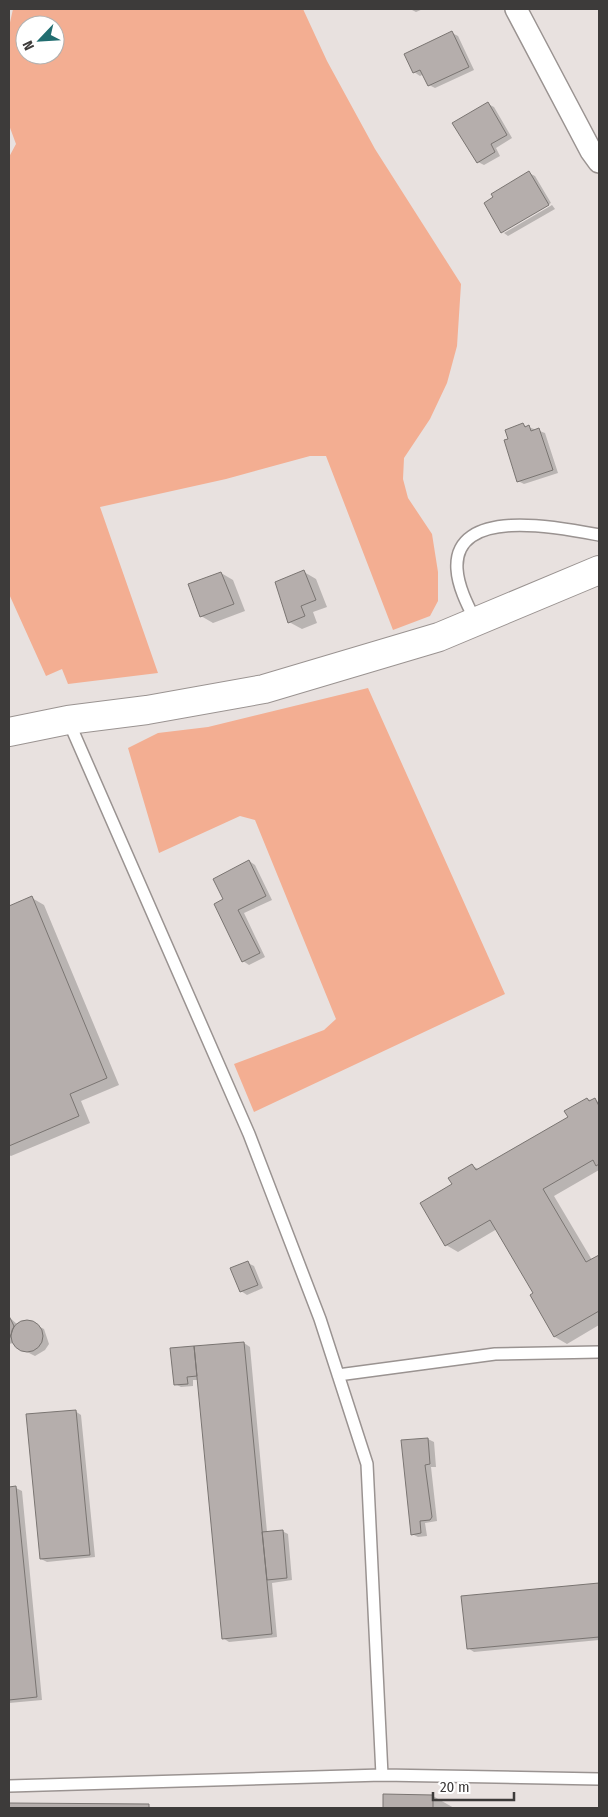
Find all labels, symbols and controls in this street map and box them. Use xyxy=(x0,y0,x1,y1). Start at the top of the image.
north arrow xyxy=(15,15,65,65)
text: N xyxy=(19,38,38,53)
scale bar xyxy=(433,1770,514,1802)
text: 20 m xyxy=(440,1778,470,1796)

